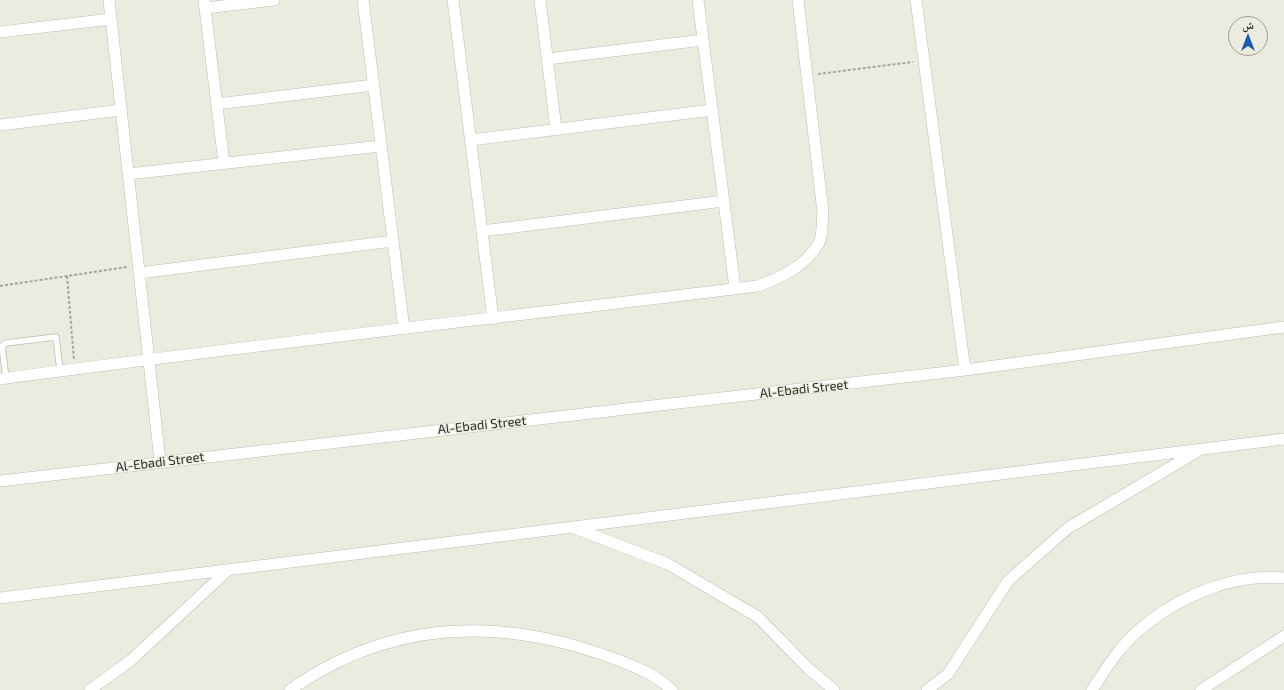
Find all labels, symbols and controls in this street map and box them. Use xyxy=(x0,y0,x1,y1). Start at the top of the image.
north arrow xyxy=(1228,16,1268,56)
text: ش xyxy=(1242,18,1254,31)
street label: Al-Ebadi Street xyxy=(759,377,849,401)
street label: Al-Ebadi Street xyxy=(437,413,527,437)
street label: Al-Ebadi Street xyxy=(115,449,205,475)

